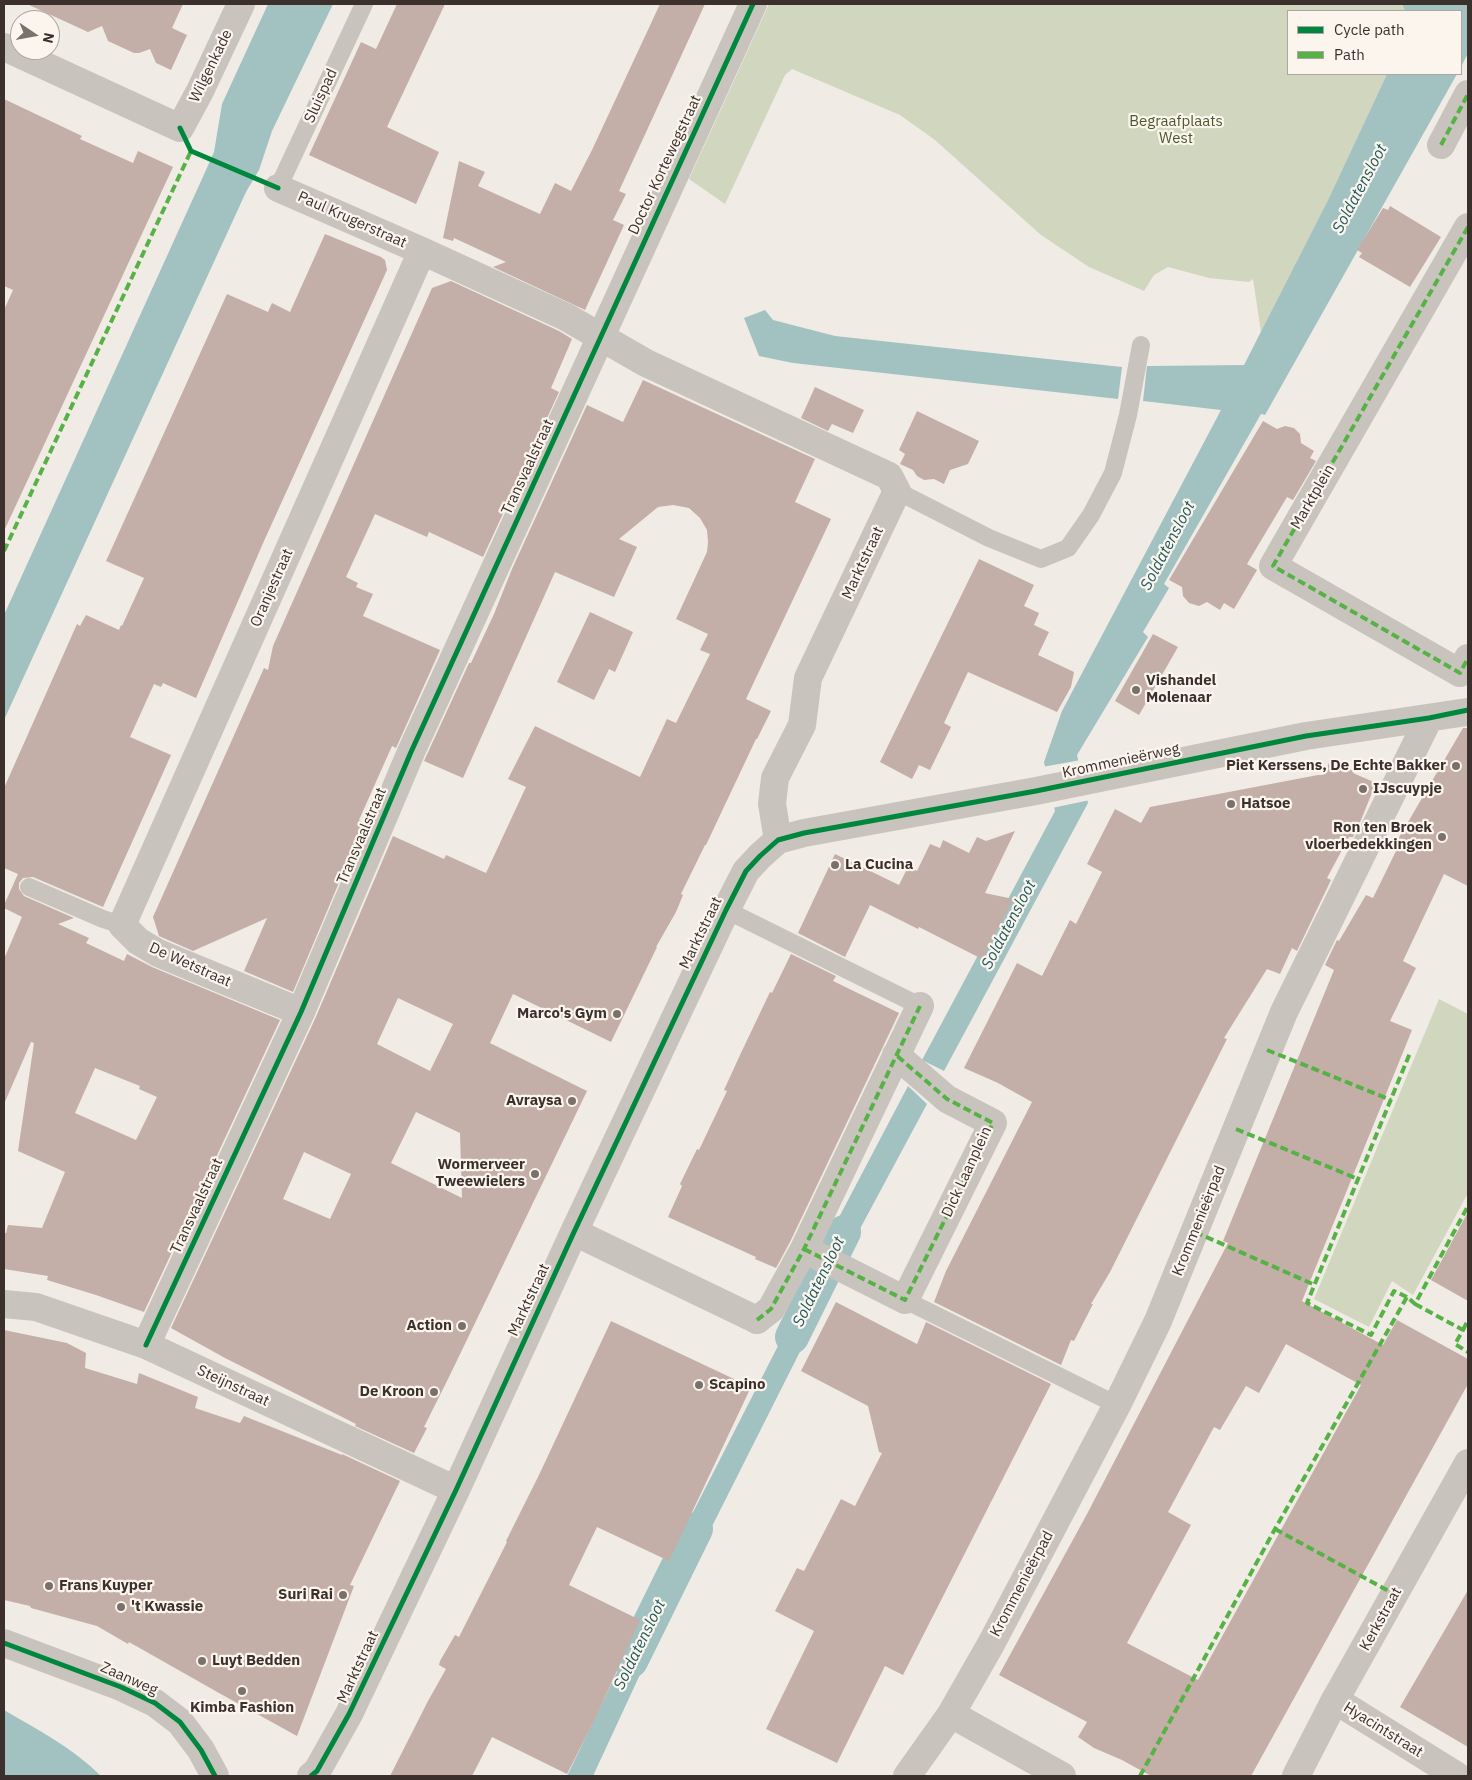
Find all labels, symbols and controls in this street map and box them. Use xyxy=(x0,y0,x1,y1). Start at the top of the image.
north arrow xyxy=(10,10,60,60)
legend xyxy=(1287,10,1462,75)
text: Cycle path xyxy=(1334,20,1405,39)
street label: Wilgenkade xyxy=(186,27,236,105)
text: N xyxy=(39,31,59,45)
text: Path xyxy=(1334,45,1365,64)
street label: Sluispad xyxy=(301,66,341,126)
street label: Doctor Kortewegstraat xyxy=(625,92,705,238)
park label: Begraafplaats West xyxy=(1129,113,1223,148)
water label: Soldatensloot xyxy=(1329,141,1391,237)
street label: Paul Krugerstraat xyxy=(295,188,409,252)
street label: Transvaalstraat xyxy=(498,416,558,518)
street label: Marktplein xyxy=(1287,461,1339,533)
water label: Soldatensloot xyxy=(1137,498,1199,594)
street label: Marktstraat xyxy=(838,524,888,602)
street label: Oranjestraat xyxy=(247,546,297,630)
place label: Vishandel Molenaar xyxy=(1146,672,1216,707)
marker: Vishandel Molenaar xyxy=(1130,684,1142,696)
street label: Krommenieërweg xyxy=(1061,740,1181,782)
place label: Piet Kerssens, De Echte Bakker xyxy=(1226,757,1446,775)
marker: Piet Kerssens, De Echte Bakker xyxy=(1450,760,1462,772)
place label: IJscuypje xyxy=(1373,780,1442,798)
marker: IJscuypje xyxy=(1357,783,1369,795)
street label: Transvaalstraat xyxy=(333,785,391,887)
place label: Hatsoe xyxy=(1241,795,1290,813)
marker: Hatsoe xyxy=(1225,798,1237,810)
place label: Ron ten Broek vloerbedekkingen xyxy=(1305,819,1432,854)
marker: Ron ten Broek vloerbedekkingen xyxy=(1436,831,1448,843)
place label: La Cucina xyxy=(845,856,913,874)
marker: La Cucina xyxy=(829,859,841,871)
water label: Soldatensloot xyxy=(978,877,1040,973)
street label: Marktstraat xyxy=(676,894,726,972)
street label: De Wetstraat xyxy=(146,939,234,991)
place label: Marco's Gym xyxy=(517,1005,607,1023)
marker: Marco's Gym xyxy=(611,1008,623,1020)
place label: Avraysa xyxy=(506,1092,562,1110)
marker: Avraysa xyxy=(566,1095,578,1107)
street label: Dick Laanplein xyxy=(938,1124,996,1220)
street label: Transvaalstraat xyxy=(167,1155,227,1257)
place label: Wormerveer Tweewielers xyxy=(436,1156,525,1191)
street label: Krommenieërpad xyxy=(1169,1163,1229,1279)
marker: Wormerveer Tweewielers xyxy=(529,1168,541,1180)
water label: Soldatensloot xyxy=(789,1234,849,1330)
street label: Marktstraat xyxy=(504,1261,554,1339)
place label: Action xyxy=(407,1317,452,1335)
marker: Action xyxy=(456,1320,468,1332)
street label: Steijnstraat xyxy=(194,1361,272,1411)
place label: Scapino xyxy=(709,1376,765,1394)
marker: Scapino xyxy=(693,1379,705,1391)
place label: De Kroon xyxy=(359,1383,424,1401)
marker: De Kroon xyxy=(428,1386,440,1398)
street label: Krommenieërpad xyxy=(987,1528,1057,1640)
place label: Frans Kuyper xyxy=(59,1577,152,1595)
marker: Frans Kuyper xyxy=(43,1580,55,1592)
street label: Kerkstraat xyxy=(1356,1584,1406,1654)
place label: Suri Rai xyxy=(278,1586,333,1604)
marker: Suri Rai xyxy=(337,1589,349,1601)
water label: Soldatensloot xyxy=(610,1597,670,1693)
place label: 't Kwassie xyxy=(131,1598,203,1616)
marker: 't Kwassie xyxy=(115,1601,127,1613)
street label: Marktstraat xyxy=(333,1628,383,1706)
place label: Luyt Bedden xyxy=(212,1652,300,1670)
marker: Luyt Bedden xyxy=(196,1655,208,1667)
street label: Zaanweg xyxy=(98,1658,160,1700)
marker: Kimba Fashion xyxy=(236,1685,248,1697)
street label: Hyacintstraat xyxy=(1340,1698,1426,1762)
place label: Kimba Fashion xyxy=(190,1699,294,1717)

